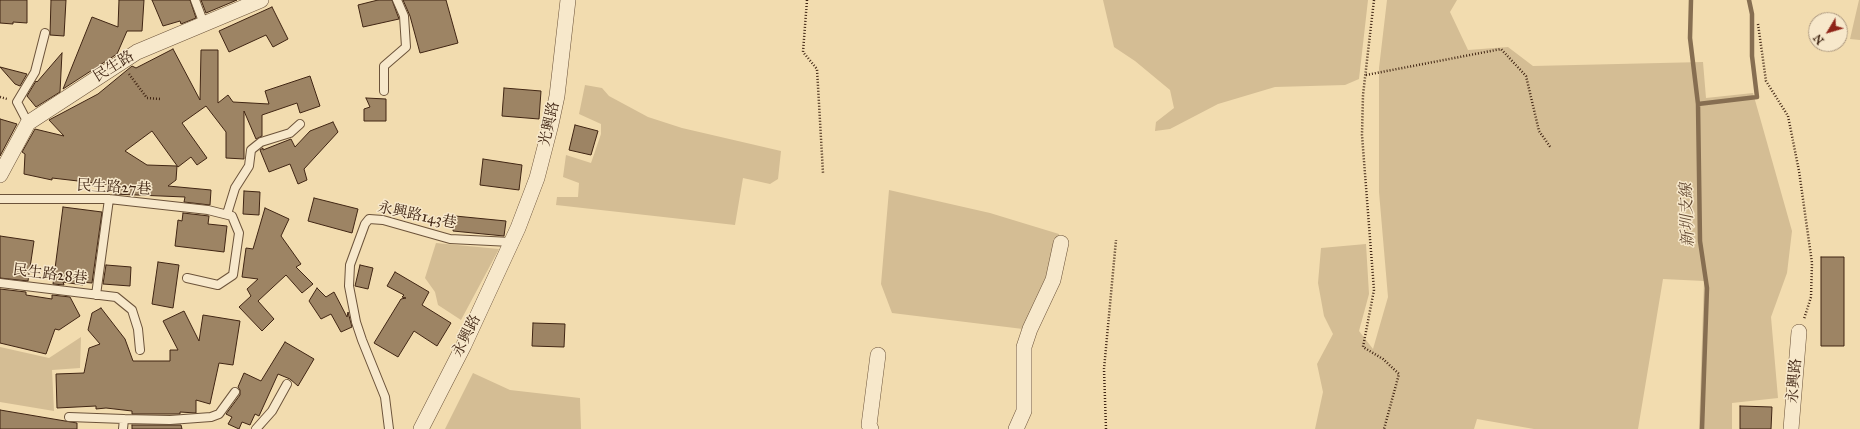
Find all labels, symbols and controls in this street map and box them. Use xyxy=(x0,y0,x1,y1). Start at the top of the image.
north arrow xyxy=(1808,12,1848,52)
text: N xyxy=(1811,31,1827,47)
street label: 民生路 xyxy=(90,47,138,87)
street label: 光興路 xyxy=(536,100,564,148)
street label: 民生路27巷 xyxy=(76,177,152,199)
water label: 新圳支線 xyxy=(1677,183,1699,247)
street label: 永興路143巷 xyxy=(376,199,458,233)
street label: 民生路28巷 xyxy=(11,261,89,289)
street label: 永興路 xyxy=(449,312,485,360)
street label: 永興路 xyxy=(1784,358,1806,404)

